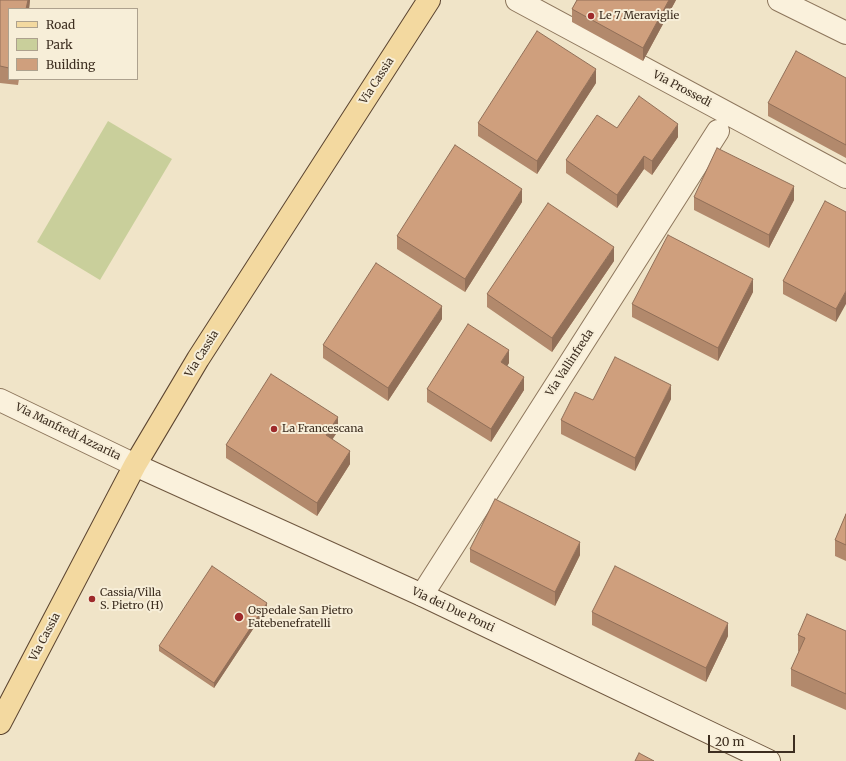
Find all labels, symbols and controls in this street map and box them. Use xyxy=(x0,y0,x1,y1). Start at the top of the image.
legend xyxy=(8,8,138,80)
place label: Le 7 Meraviglie xyxy=(599,9,679,23)
marker: Le 7 Meraviglie xyxy=(586,11,596,21)
text: Road xyxy=(46,17,75,32)
text: Park xyxy=(46,37,73,52)
street label: Via Cassia xyxy=(357,55,397,107)
text: Building xyxy=(46,57,95,72)
street label: Via Prossedi xyxy=(650,68,714,110)
street label: Via Vallinfreda xyxy=(543,327,597,399)
street label: Via Cassia xyxy=(182,328,222,380)
street label: Via Manfredi Azzarita xyxy=(13,401,123,463)
place label: La Francescana xyxy=(282,422,363,436)
marker: La Francescana xyxy=(269,424,279,434)
street label: Via dei Due Ponti xyxy=(409,585,497,635)
place label: Cassia/Villa S. Pietro (H) xyxy=(100,586,163,612)
marker: Cassia/Villa S. Pietro (H) xyxy=(87,594,97,604)
place label: Ospedale San Pietro Fatebenefratelli xyxy=(248,604,353,630)
street label: Via Cassia xyxy=(27,611,63,663)
marker: Ospedale San Pietro Fatebenefratelli xyxy=(233,611,245,623)
scale bar xyxy=(710,727,797,753)
text: 20 m xyxy=(715,734,744,749)

